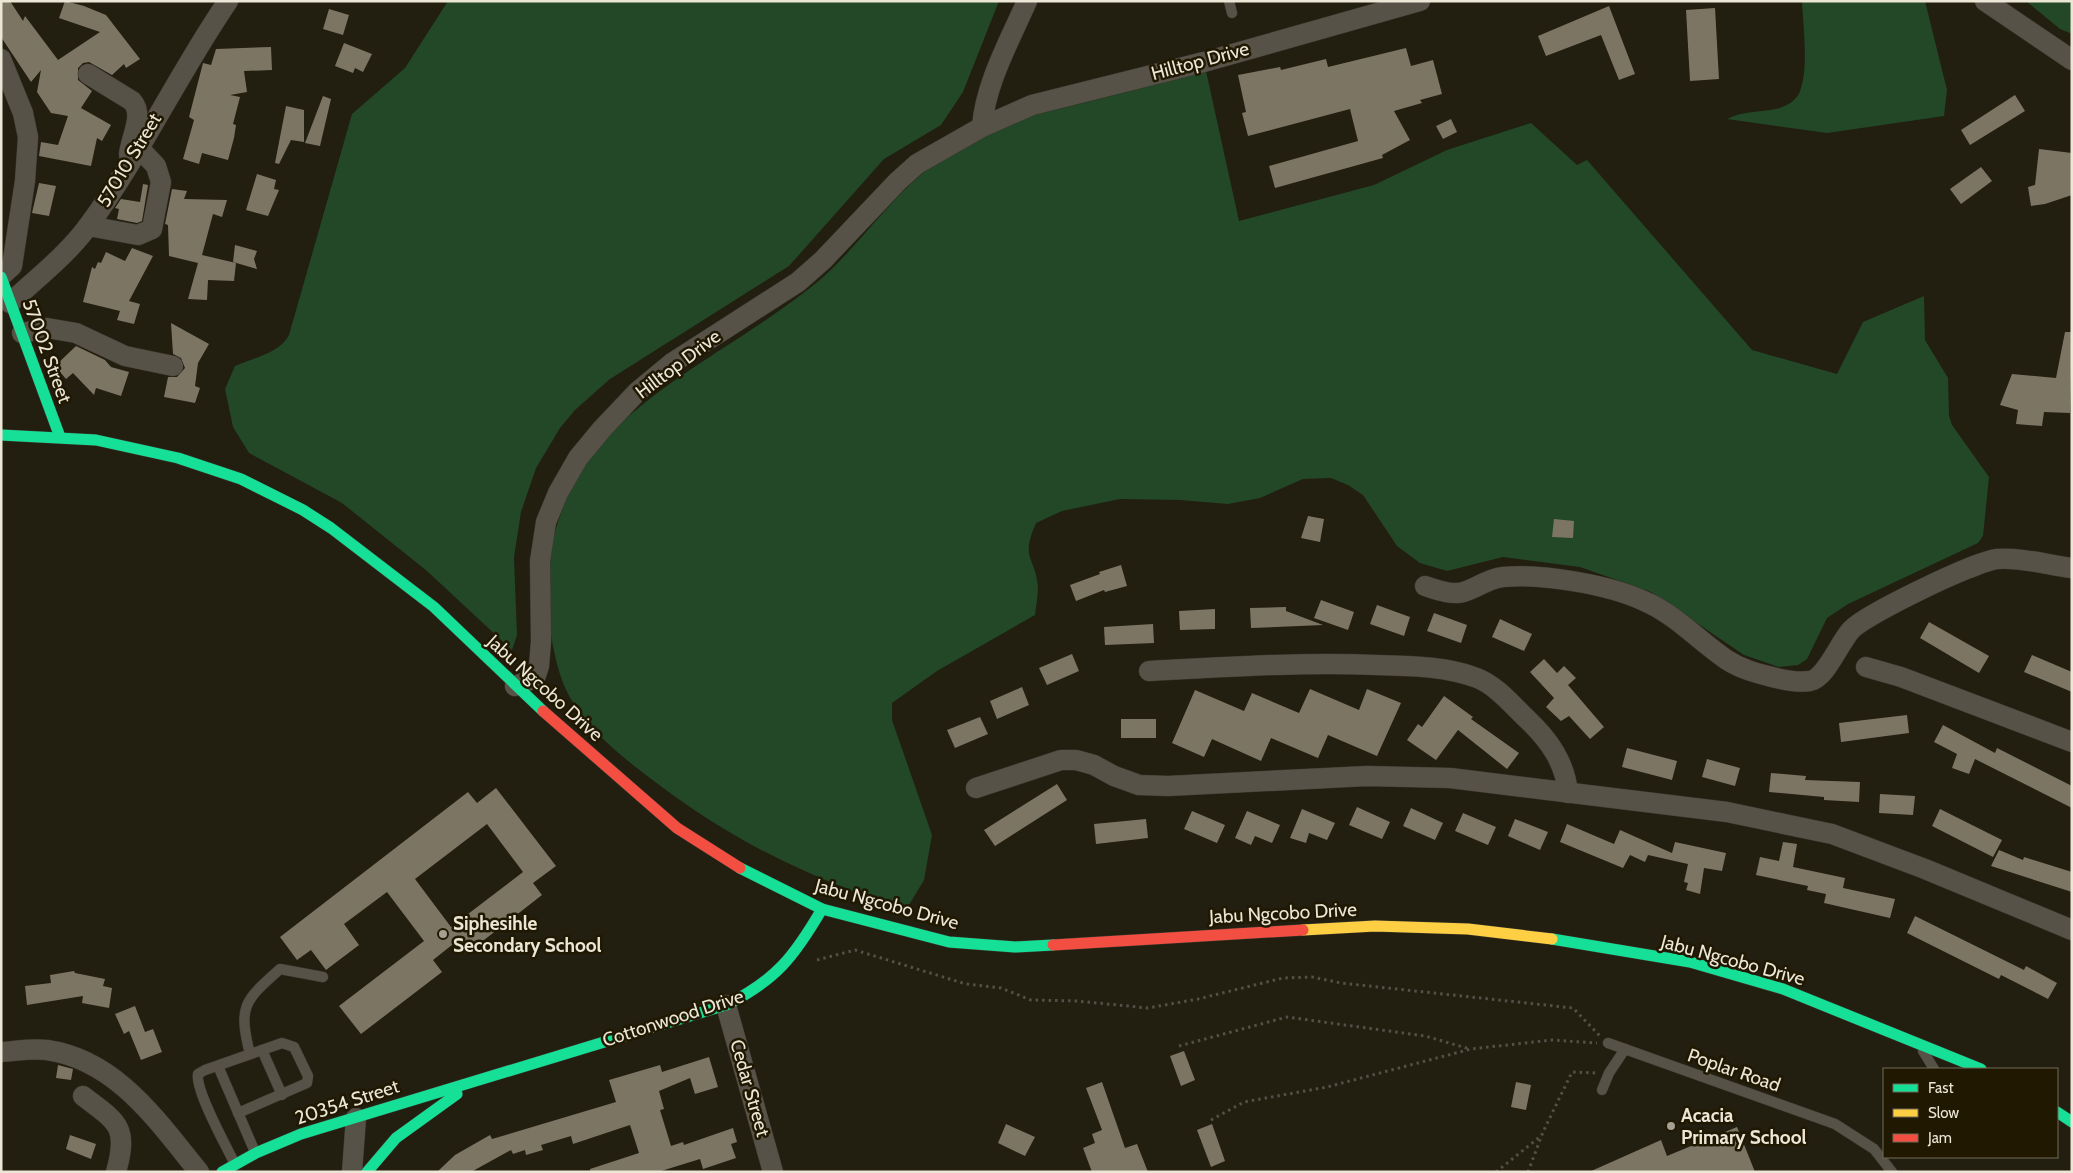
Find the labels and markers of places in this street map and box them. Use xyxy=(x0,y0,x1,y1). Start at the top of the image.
place label: Siphesihle Secondary School xyxy=(453,912,602,957)
marker: Siphesihle Secondary School xyxy=(437,928,449,940)
place label: Acacia Primary School xyxy=(1681,1104,1807,1149)
marker: Acacia Primary School xyxy=(1665,1120,1677,1132)

